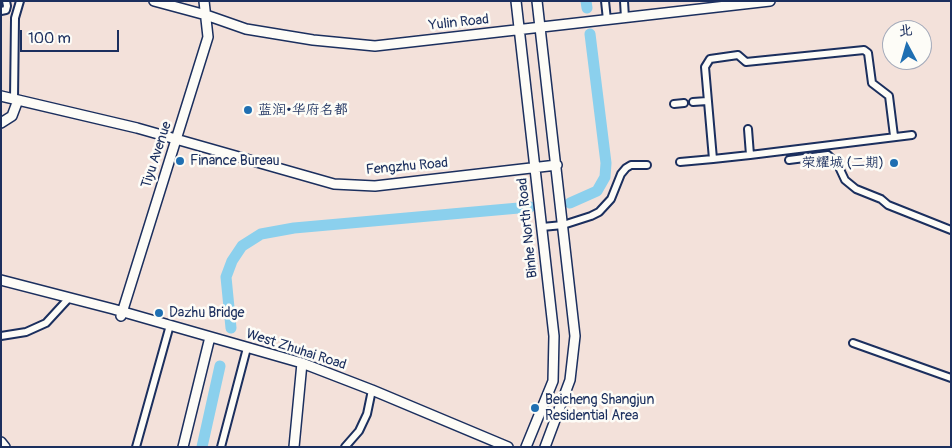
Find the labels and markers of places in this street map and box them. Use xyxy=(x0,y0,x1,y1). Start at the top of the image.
place label: 蓝润•华府名都 xyxy=(258,102,348,118)
marker: 蓝润•华府名都 xyxy=(242,104,254,116)
place label: Finance Bureau xyxy=(190,153,280,169)
marker: Finance Bureau xyxy=(174,155,186,167)
place label: 荣耀城 (二期) xyxy=(802,155,884,171)
marker: 荣耀城 (二期) xyxy=(888,157,900,169)
place label: Dazhu Bridge xyxy=(169,305,244,321)
marker: Dazhu Bridge xyxy=(153,307,165,319)
place label: Beicheng Shangjun Residential Area xyxy=(545,392,654,424)
marker: Beicheng Shangjun Residential Area xyxy=(529,402,541,414)

